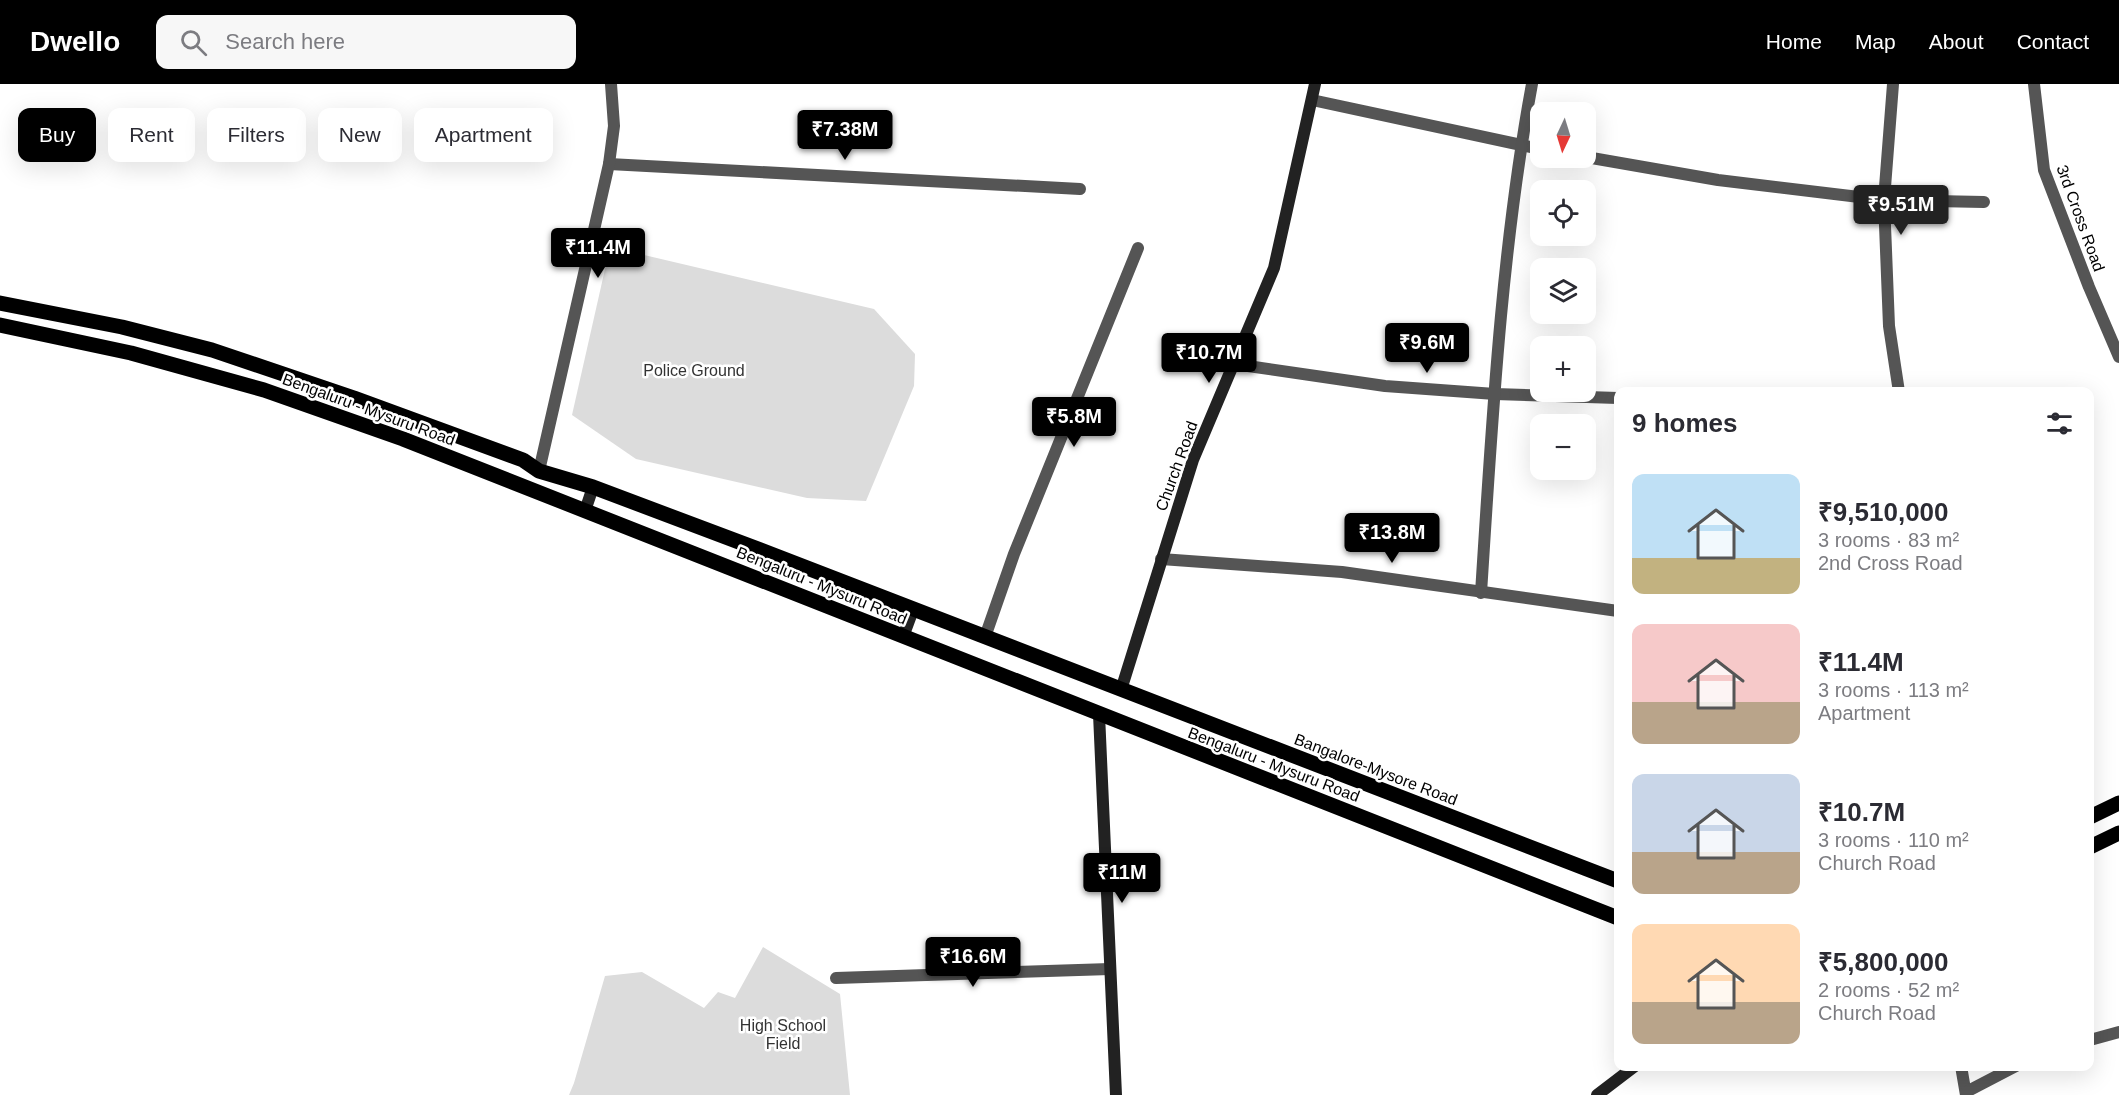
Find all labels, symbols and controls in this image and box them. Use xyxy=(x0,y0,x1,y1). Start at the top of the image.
search box xyxy=(156,15,576,69)
text: Dwello xyxy=(30,26,120,57)
icon: search xyxy=(177,26,210,59)
text: Search here xyxy=(225,29,345,54)
text: Home xyxy=(1766,30,1822,53)
text: Map xyxy=(1855,30,1896,53)
text: About xyxy=(1929,30,1984,53)
text: Contact xyxy=(2017,30,2089,53)
north arrow xyxy=(1530,102,1596,168)
map controls xyxy=(1530,102,1596,480)
chip: Buy xyxy=(18,108,96,162)
chip: Rent xyxy=(108,108,195,162)
chip: Filters xyxy=(207,108,306,162)
chip: New xyxy=(318,108,402,162)
chip: Apartment xyxy=(414,108,553,162)
pin: ₹7.38M xyxy=(796,110,894,161)
text: ₹7.38M xyxy=(811,118,879,140)
street label: 3rd Cross Road xyxy=(2053,163,2108,274)
button: locate xyxy=(1530,180,1596,246)
pin: ₹9.51M xyxy=(1852,185,1950,236)
text: ₹9.51M xyxy=(1867,193,1935,215)
pin: ₹11.4M xyxy=(549,228,647,279)
text: ₹11.4M xyxy=(565,236,631,258)
button: layers xyxy=(1530,258,1596,324)
pin: ₹9.6M xyxy=(1385,323,1469,374)
text: ₹9.6M xyxy=(1399,331,1455,353)
pin: ₹10.7M xyxy=(1160,333,1258,384)
button: + xyxy=(1530,336,1596,402)
text: ₹10.7M xyxy=(1175,341,1243,363)
park label: Police Ground xyxy=(643,362,745,379)
street label: Bengaluru - Mysuru Road xyxy=(280,370,457,449)
pin: ₹5.8M xyxy=(1032,397,1116,448)
text: ₹5.8M xyxy=(1046,405,1102,427)
icon: filters xyxy=(2043,407,2076,440)
text: 9 homes xyxy=(1632,408,1738,438)
button: − xyxy=(1530,414,1596,480)
street label: Church Road xyxy=(1152,419,1201,513)
text: ₹9,510,000 xyxy=(1818,497,1949,527)
icon: home xyxy=(1680,498,1752,570)
pin: ₹13.8M xyxy=(1343,513,1441,564)
text: ₹13.8M xyxy=(1358,521,1426,543)
text: 3 rooms · 83 m² xyxy=(1818,529,1959,551)
street label: Bengaluru - Mysuru Road xyxy=(734,543,910,627)
text: 2nd Cross Road xyxy=(1818,552,1963,574)
text: ₹11.4M xyxy=(1818,647,1904,677)
icon: home xyxy=(1680,648,1752,720)
text: 3 rooms · 113 m² xyxy=(1818,679,1969,701)
text: Apartment xyxy=(1818,702,1910,724)
street label: Bengaluru - Mysuru Road xyxy=(1186,724,1362,805)
street label: Bangalore-Mysore Road xyxy=(1292,730,1460,808)
text: ₹10.7M xyxy=(1818,797,1905,827)
icon: home xyxy=(1680,798,1752,870)
text: 3 rooms · 110 m² xyxy=(1818,829,1969,851)
text: Church Road xyxy=(1818,852,1936,874)
pin: ₹11M xyxy=(1086,853,1158,904)
text: ₹11M xyxy=(1097,861,1147,883)
pin: ₹16.6M xyxy=(924,937,1022,988)
text: ₹16.6M xyxy=(939,945,1007,967)
text: ₹5,800,000 xyxy=(1818,947,1949,977)
icon: home xyxy=(1680,948,1752,1020)
text: 2 rooms · 52 m² xyxy=(1818,979,1959,1001)
text: Church Road xyxy=(1818,1002,1936,1024)
park label: High School Field xyxy=(740,1017,826,1052)

